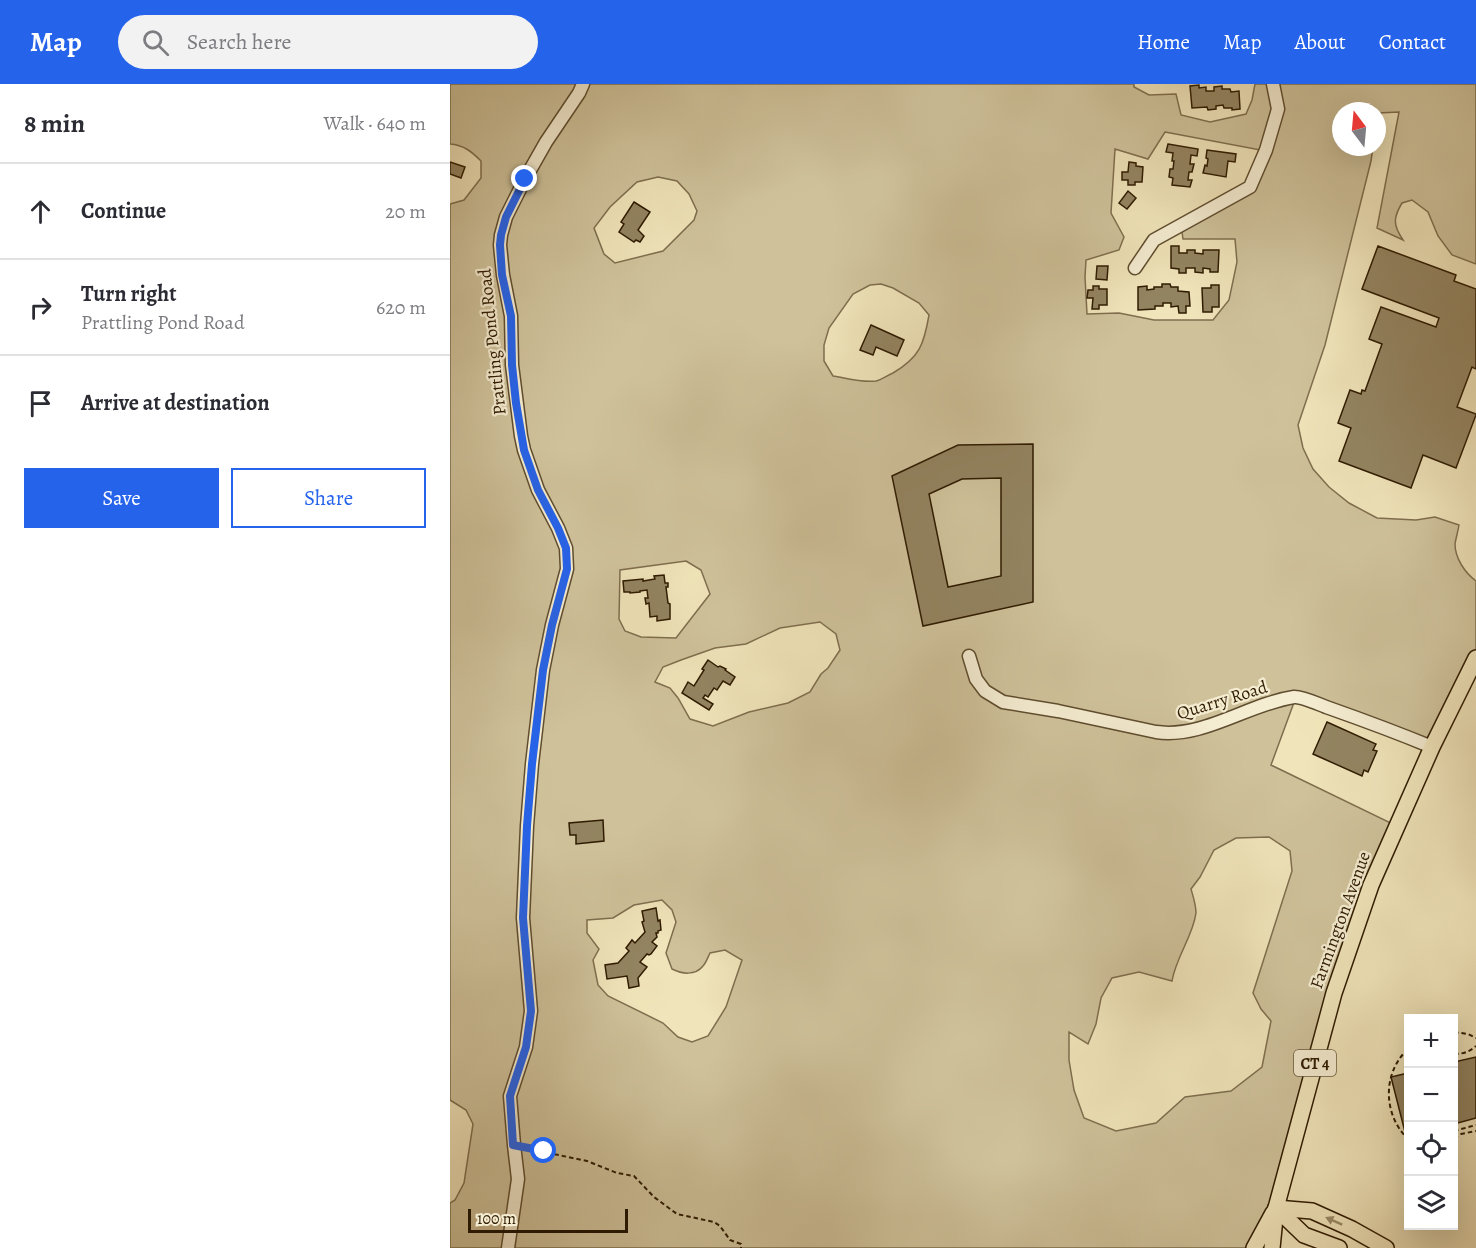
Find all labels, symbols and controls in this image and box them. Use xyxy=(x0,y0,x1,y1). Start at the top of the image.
search box xyxy=(118,15,538,69)
text: Map xyxy=(30,23,82,61)
icon: search xyxy=(139,26,172,59)
text: Search here xyxy=(187,27,291,57)
text: Home xyxy=(1137,28,1190,56)
text: Map xyxy=(1223,28,1261,56)
text: About xyxy=(1294,28,1346,56)
text: Contact xyxy=(1379,28,1446,56)
north arrow xyxy=(1332,102,1386,156)
text: 8 min xyxy=(24,106,85,141)
text: Walk · 640 m xyxy=(323,110,426,137)
route end xyxy=(511,165,537,191)
icon: ahead xyxy=(24,195,57,228)
text: Continue xyxy=(81,196,166,226)
text: 20 m xyxy=(385,198,426,225)
street label: Prattling Pond Road xyxy=(472,267,512,416)
text: Turn right xyxy=(81,279,177,309)
icon: right xyxy=(24,291,57,324)
text: 620 m xyxy=(376,294,426,321)
text: Prattling Pond Road xyxy=(81,309,245,336)
icon: arrive xyxy=(24,387,57,420)
text: Arrive at destination xyxy=(81,388,270,418)
button: Save xyxy=(24,468,219,528)
button: Share xyxy=(231,468,426,528)
street label: Quarry Road xyxy=(1174,675,1271,725)
street label: Farmington Avenue xyxy=(1304,848,1376,992)
map controls xyxy=(1404,1014,1458,1230)
button: + xyxy=(1404,1014,1458,1068)
road number: CT 4 xyxy=(1294,1050,1336,1076)
button: − xyxy=(1404,1068,1458,1122)
button: locate xyxy=(1404,1122,1458,1176)
route start xyxy=(530,1137,556,1163)
button: layers xyxy=(1404,1176,1458,1230)
scale bar xyxy=(468,1206,628,1234)
text: 100 m xyxy=(477,1208,516,1230)
one-way arrow xyxy=(1326,1216,1343,1225)

